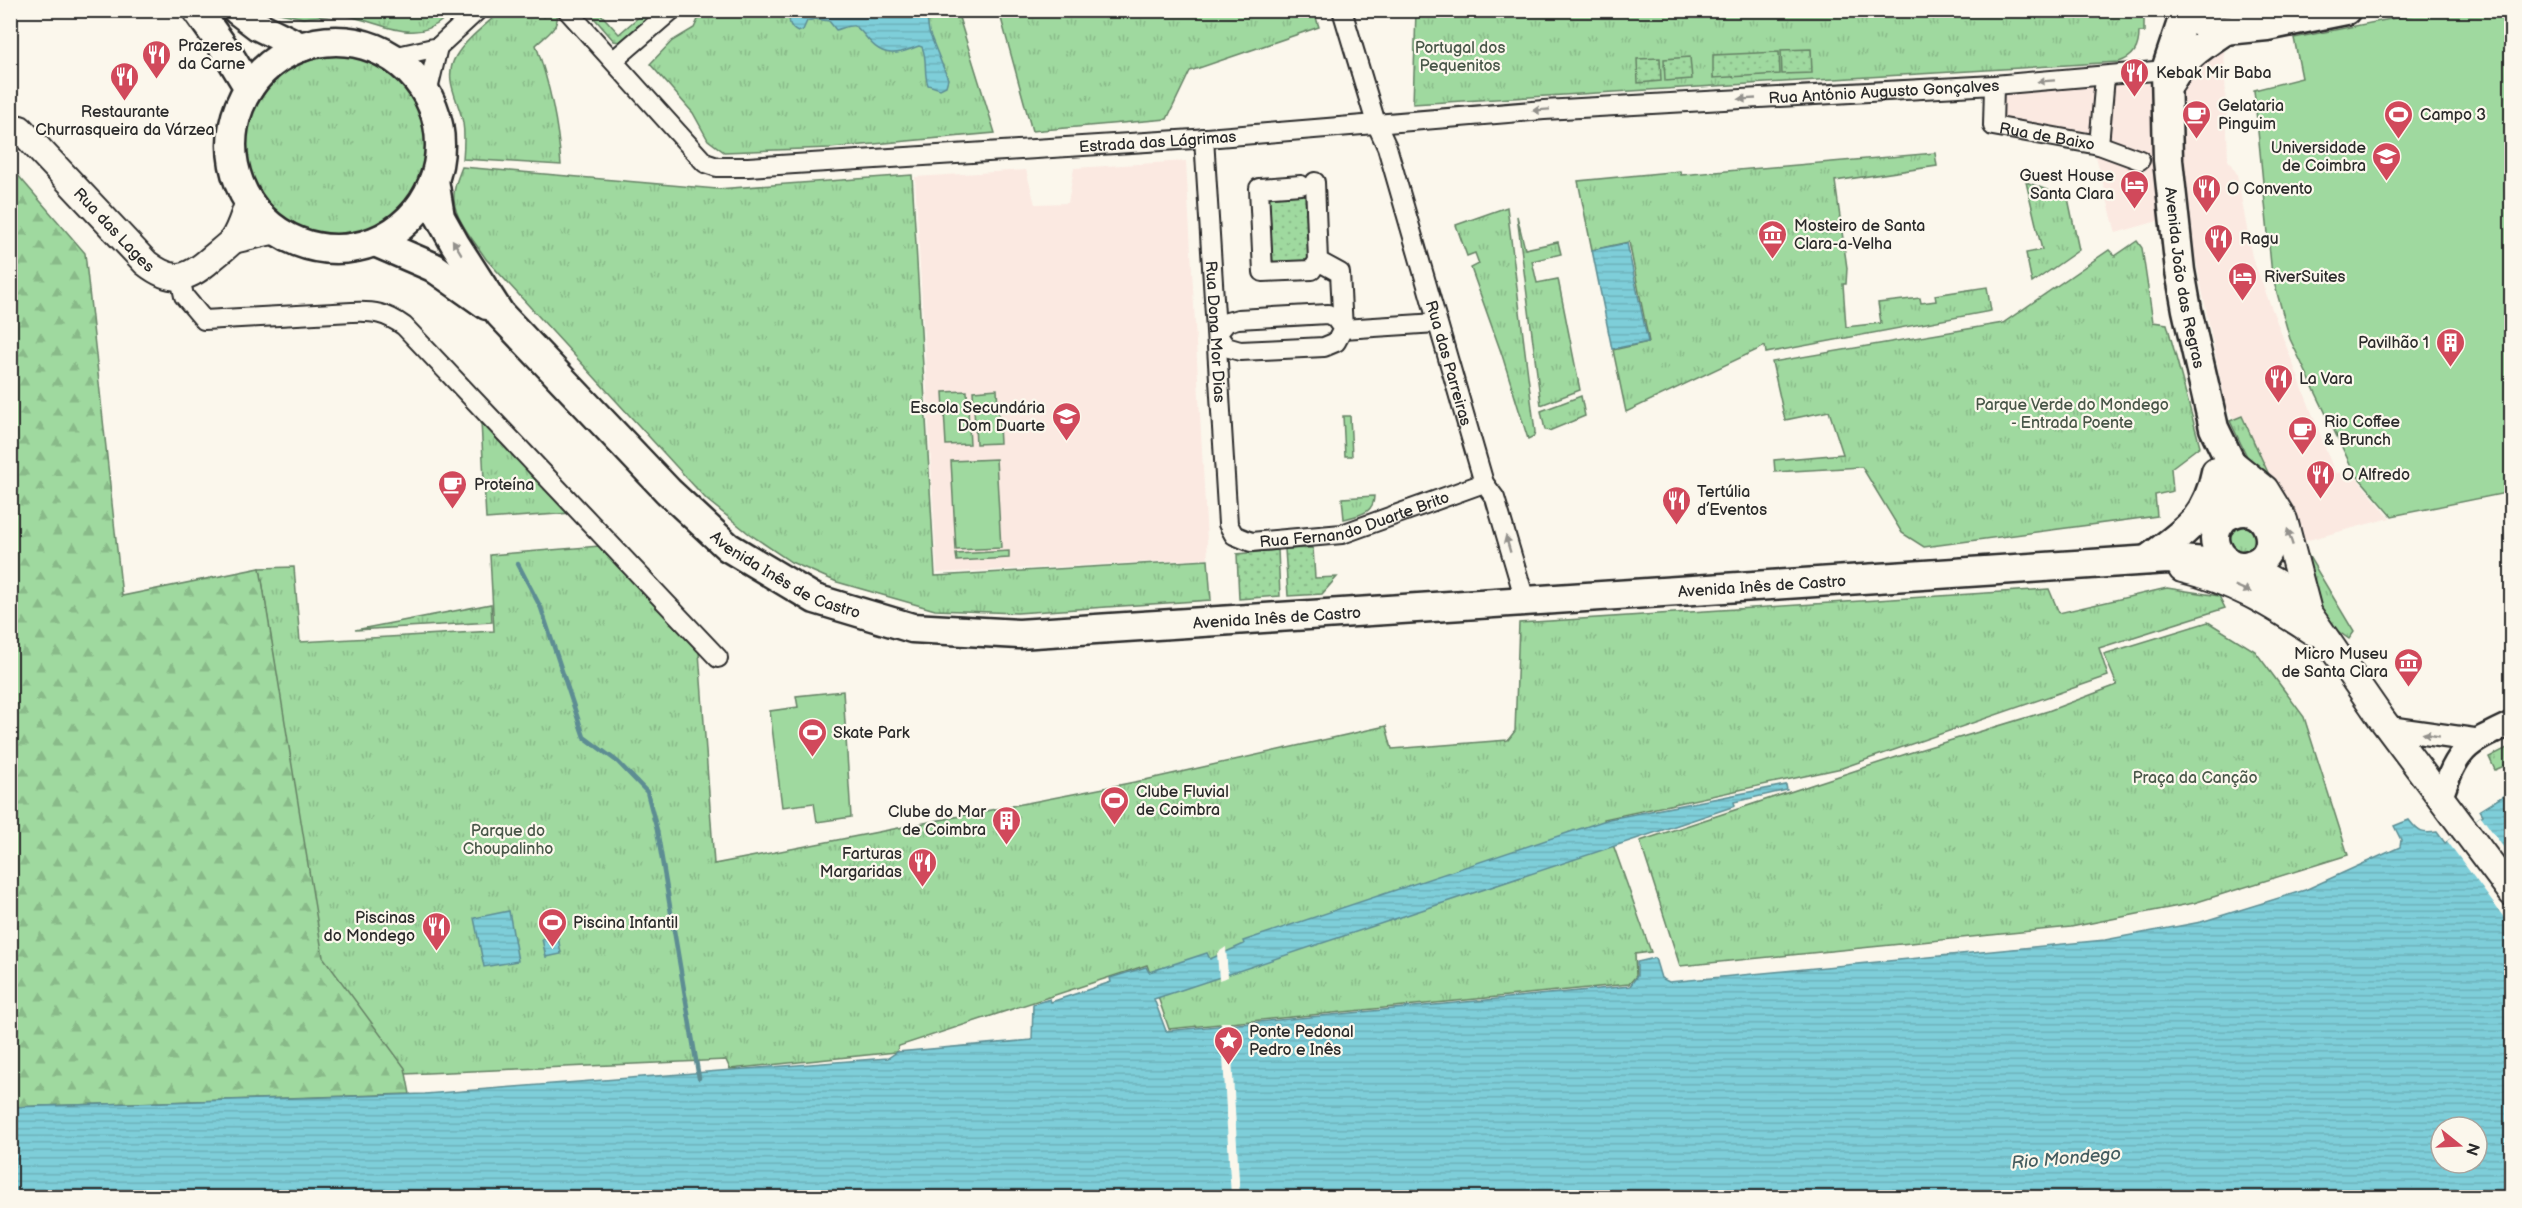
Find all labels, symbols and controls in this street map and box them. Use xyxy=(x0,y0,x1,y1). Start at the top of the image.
place label: Prazeres da Carne xyxy=(178,37,246,74)
restaurant icon: Prazeres da Carne xyxy=(141,38,173,80)
park label: Portugal dos Pequenitos xyxy=(1415,39,1505,76)
restaurant icon: Kebak Mir Baba xyxy=(2119,56,2151,98)
restaurant icon: Restaurante Churrasqueira da Várzea xyxy=(109,60,141,102)
place label: Kebak Mir Baba xyxy=(2156,64,2272,83)
one-way arrow xyxy=(2037,76,2056,86)
street label: Rua António Augusto Gonçalves xyxy=(1768,77,2000,109)
one-way arrow xyxy=(1737,94,1756,103)
place label: Gelataria Pinguim xyxy=(2218,97,2284,134)
cafe icon: Gelataria Pinguim xyxy=(2181,98,2213,140)
sports icon: Campo 3 xyxy=(2383,98,2415,140)
place label: Restaurante Churrasqueira da Várzea xyxy=(35,103,215,140)
one-way arrow xyxy=(1531,106,1550,115)
place label: Campo 3 xyxy=(2420,106,2486,125)
street label: Rua de Baixo xyxy=(1998,119,2096,155)
street label: Estrada das Lágrimas xyxy=(1078,128,1237,157)
place label: Universidade de Coimbra xyxy=(2271,139,2367,176)
school or university icon: Universidade de Coimbra xyxy=(2371,140,2403,182)
place label: Guest House Santa Clara xyxy=(2020,167,2115,204)
hotel icon: Guest House Santa Clara xyxy=(2119,168,2151,210)
restaurant icon: O Convento xyxy=(2190,172,2222,214)
place label: O Convento xyxy=(2227,180,2313,199)
street label: Rua das Lages xyxy=(69,184,158,277)
street label: Avenida João das Regras xyxy=(2160,186,2208,370)
place label: Mosteiro de Santa Clara-a-Velha xyxy=(1794,217,1925,254)
museum icon: Mosteiro de Santa Clara-a-Velha xyxy=(1757,218,1789,260)
restaurant icon: Ragu xyxy=(2203,222,2235,264)
place label: Ragu xyxy=(2240,230,2279,249)
one-way arrow xyxy=(451,239,462,255)
street label: Rua Dona Mor Dias xyxy=(1201,260,1228,403)
hotel icon: RiverSuites xyxy=(2227,260,2259,302)
place label: RiverSuites xyxy=(2264,268,2346,287)
street label: Rua das Parreiras xyxy=(1421,298,1475,428)
building icon: Pavilhão 1 xyxy=(2434,326,2466,368)
place label: Pavilhão 1 xyxy=(2358,334,2429,353)
restaurant icon: La Vara xyxy=(2262,362,2294,404)
place label: La Vara xyxy=(2299,370,2353,389)
park label: Parque Verde do Mondego - Entrada Poente xyxy=(1975,396,2169,433)
place label: Escola Secundária Dom Duarte xyxy=(910,399,1046,436)
school or university icon: Escola Secundária Dom Duarte xyxy=(1050,400,1082,442)
place label: Rio Coffee & Brunch xyxy=(2324,413,2400,450)
cafe icon: Rio Coffee & Brunch xyxy=(2287,414,2319,456)
restaurant icon: O Alfredo xyxy=(2305,458,2337,500)
place label: O Alfredo xyxy=(2342,466,2410,485)
cafe icon: Proteína xyxy=(437,468,469,510)
place label: Proteína xyxy=(474,476,534,495)
place label: Tertúlia d’Eventos xyxy=(1697,483,1767,520)
restaurant icon: Tertúlia d’Eventos xyxy=(1660,484,1692,526)
street label: Rua Fernando Duarte Brito xyxy=(1259,488,1452,552)
street label: Avenida Inês de Castro xyxy=(706,528,863,623)
one-way arrow xyxy=(2284,528,2294,546)
one-way arrow xyxy=(1503,535,1512,553)
street label: Avenida Inês de Castro xyxy=(1677,572,1847,602)
one-way arrow xyxy=(2234,585,2251,594)
street label: Avenida Inês de Castro xyxy=(1192,604,1362,634)
place label: Micro Museu de Santa Clara xyxy=(2281,645,2388,682)
museum icon: Micro Museu de Santa Clara xyxy=(2393,646,2425,688)
sports icon: Skate Park xyxy=(796,716,828,758)
place label: Skate Park xyxy=(833,724,910,743)
one-way arrow xyxy=(2422,730,2441,739)
park label: Praça da Canção xyxy=(2132,769,2258,788)
place label: Clube Fluvial de Coimbra xyxy=(1136,783,1229,820)
sports icon: Clube Fluvial de Coimbra xyxy=(1099,784,1131,826)
place label: Clube do Mar de Coimbra xyxy=(888,803,986,840)
building icon: Clube do Mar de Coimbra xyxy=(991,804,1023,846)
park label: Parque do Choupalinho xyxy=(463,822,553,859)
place label: Farturas Margaridas xyxy=(820,845,902,882)
restaurant icon: Farturas Margaridas xyxy=(907,846,939,888)
sports icon: Piscina Infantil xyxy=(536,906,568,948)
place label: Piscinas do Mondego xyxy=(323,909,415,946)
restaurant icon: Piscinas do Mondego xyxy=(420,910,452,952)
place label: Piscina Infantil xyxy=(573,914,678,933)
place label: Ponte Pedonal Pedro e Inês xyxy=(1249,1023,1354,1060)
place icon: Ponte Pedonal Pedro e Inês xyxy=(1212,1024,1244,1066)
north arrow xyxy=(2429,1115,2489,1175)
text: N xyxy=(2461,1141,2483,1158)
water label: Rio Mondego xyxy=(2010,1143,2122,1174)

